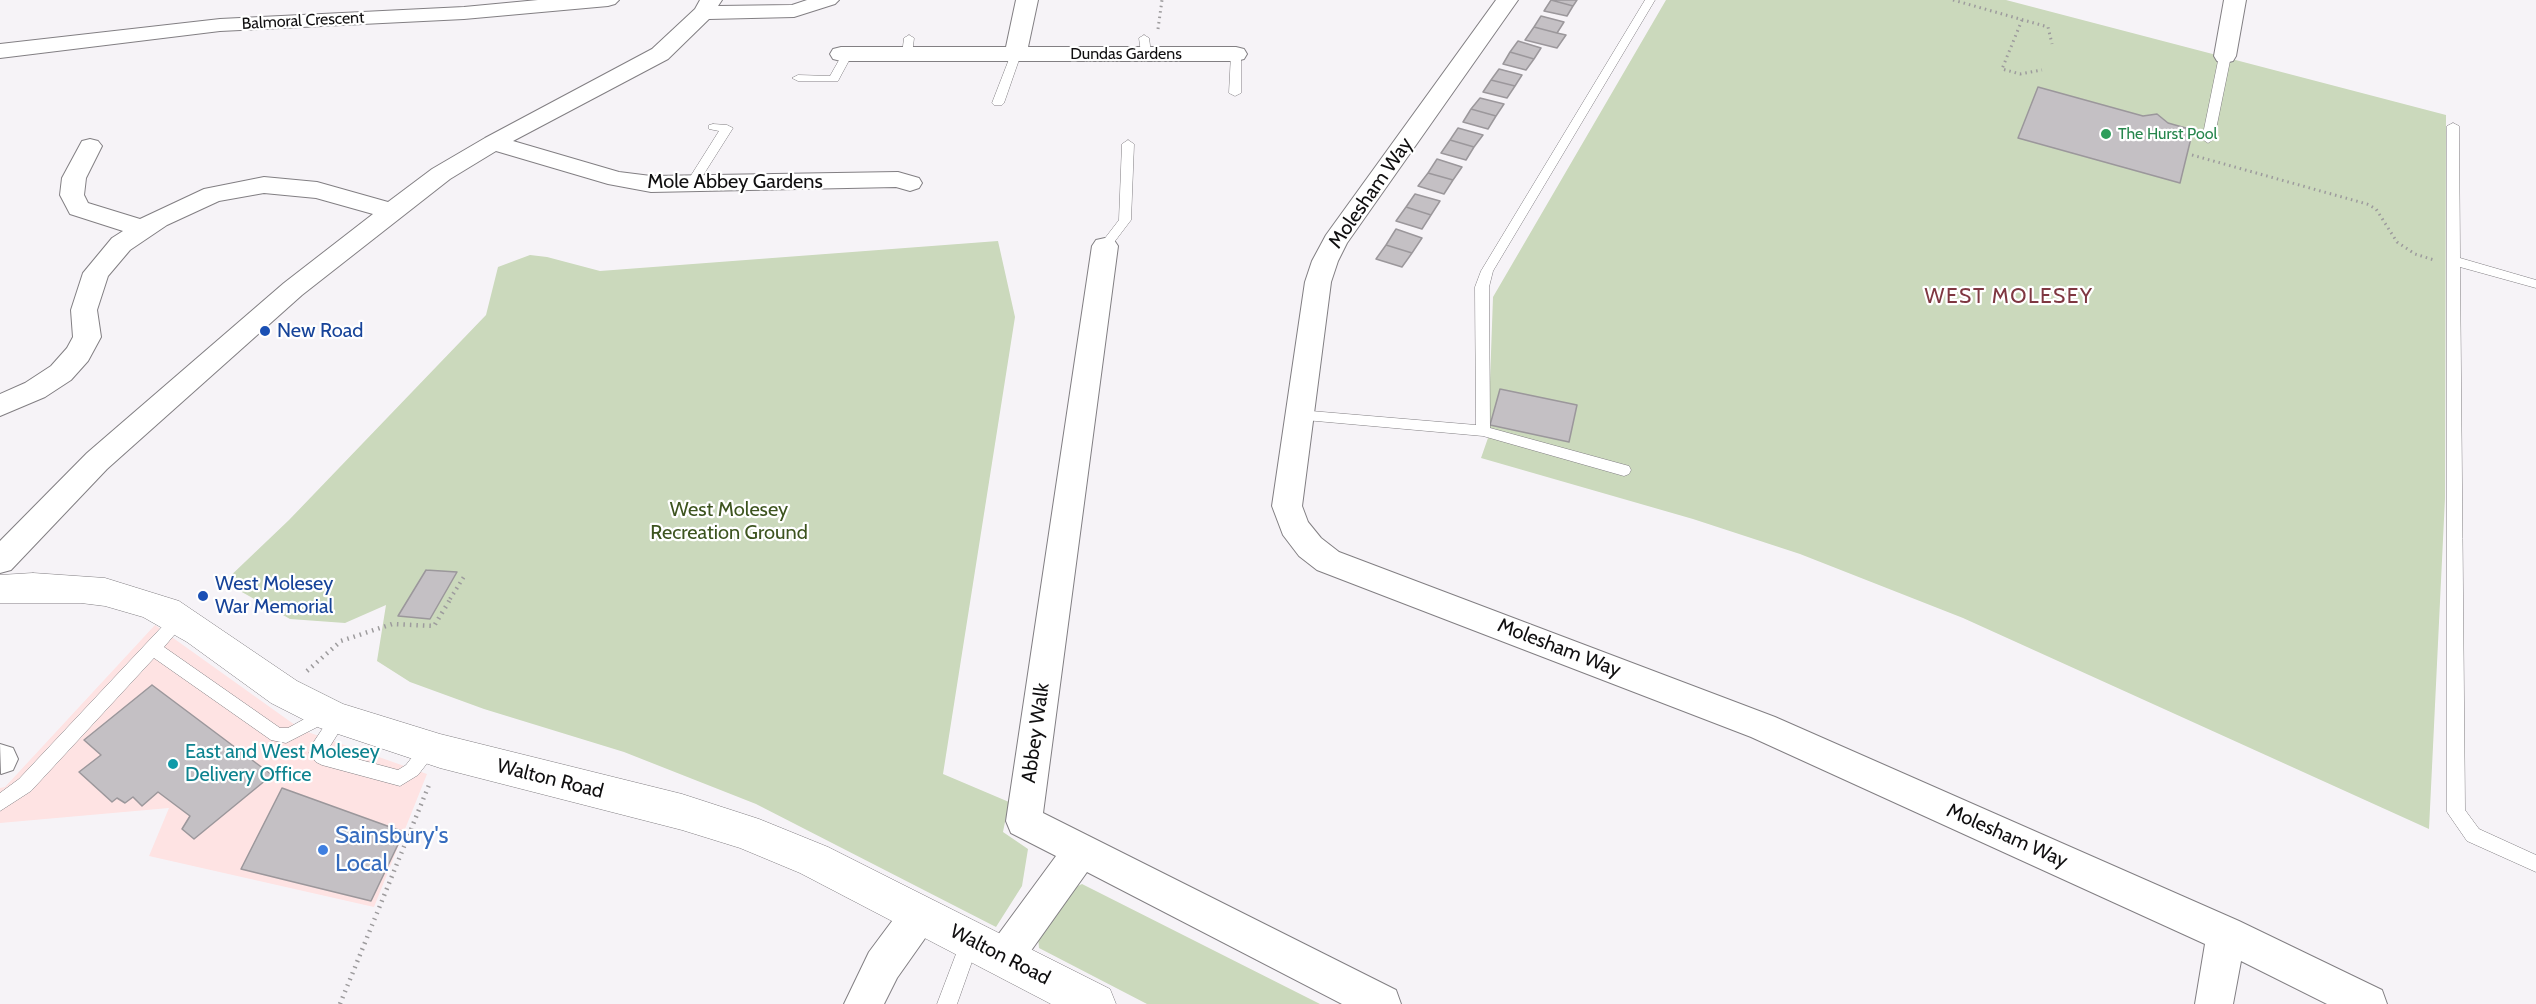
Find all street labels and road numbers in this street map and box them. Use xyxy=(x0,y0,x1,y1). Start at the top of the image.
street label: Balmoral Crescent xyxy=(241,8,365,34)
street label: Dundas Gardens xyxy=(1070,44,1182,64)
street label: Molesham Way xyxy=(1324,133,1418,253)
street label: Mole Abbey Gardens xyxy=(647,170,823,194)
street label: Molesham Way xyxy=(1494,613,1624,683)
street label: Abbey Walk xyxy=(1017,681,1055,785)
street label: Walton Road xyxy=(494,754,606,804)
street label: Molesham Way xyxy=(1943,799,2071,873)
street label: Walton Road xyxy=(946,920,1054,990)

